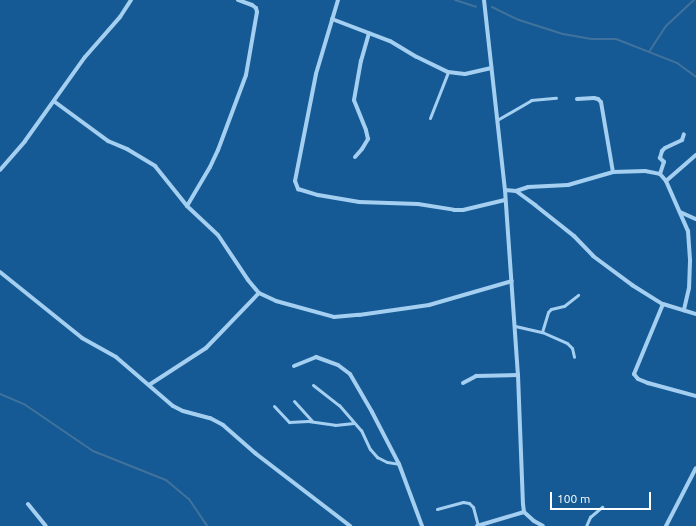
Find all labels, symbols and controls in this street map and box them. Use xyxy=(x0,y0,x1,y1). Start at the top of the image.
scale bar xyxy=(552,484,653,510)
text: 100 m xyxy=(557,492,590,505)

